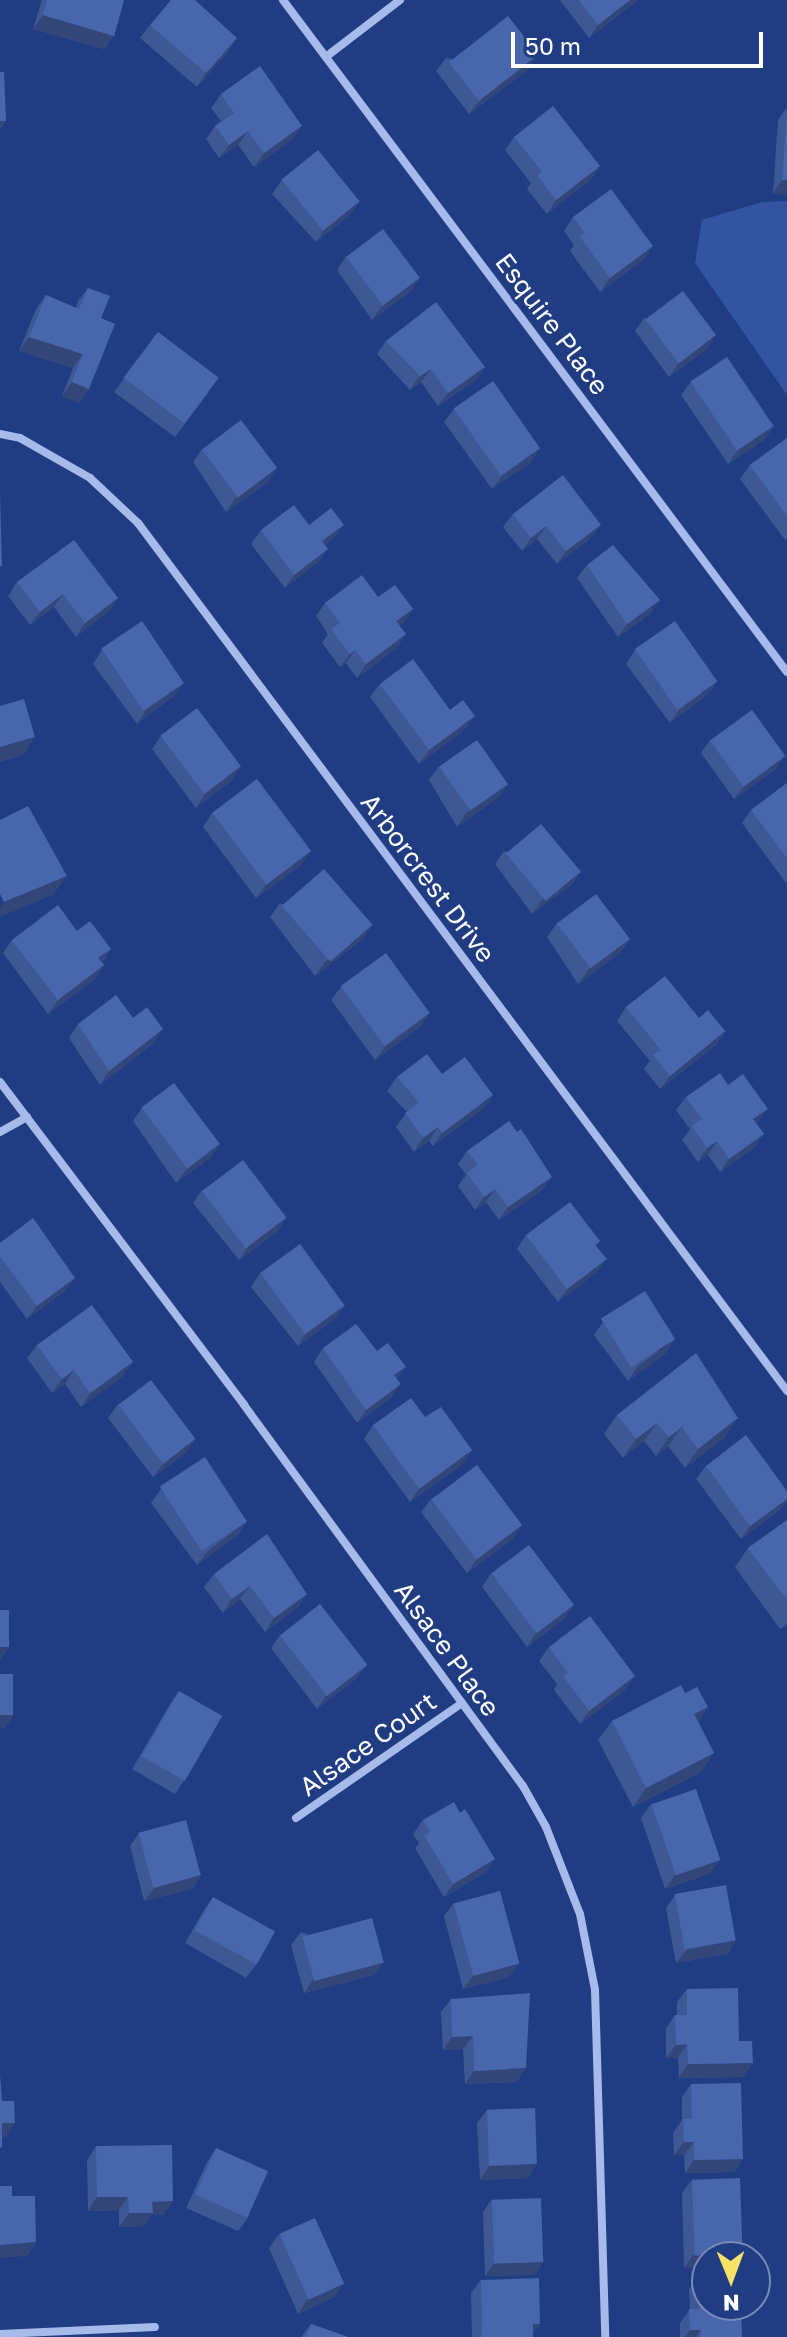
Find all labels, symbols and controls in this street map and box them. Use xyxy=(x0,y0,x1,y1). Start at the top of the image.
scale bar xyxy=(515,16,767,66)
text: 50 m xyxy=(525,31,581,60)
street label: Esquire Place xyxy=(489,247,615,401)
street label: Arborcrest Drive xyxy=(354,787,502,969)
street label: Alsace Place xyxy=(388,1576,506,1722)
street label: Alsace Court xyxy=(294,1685,442,1803)
north arrow xyxy=(691,2241,771,2321)
text: N xyxy=(723,2290,740,2317)

